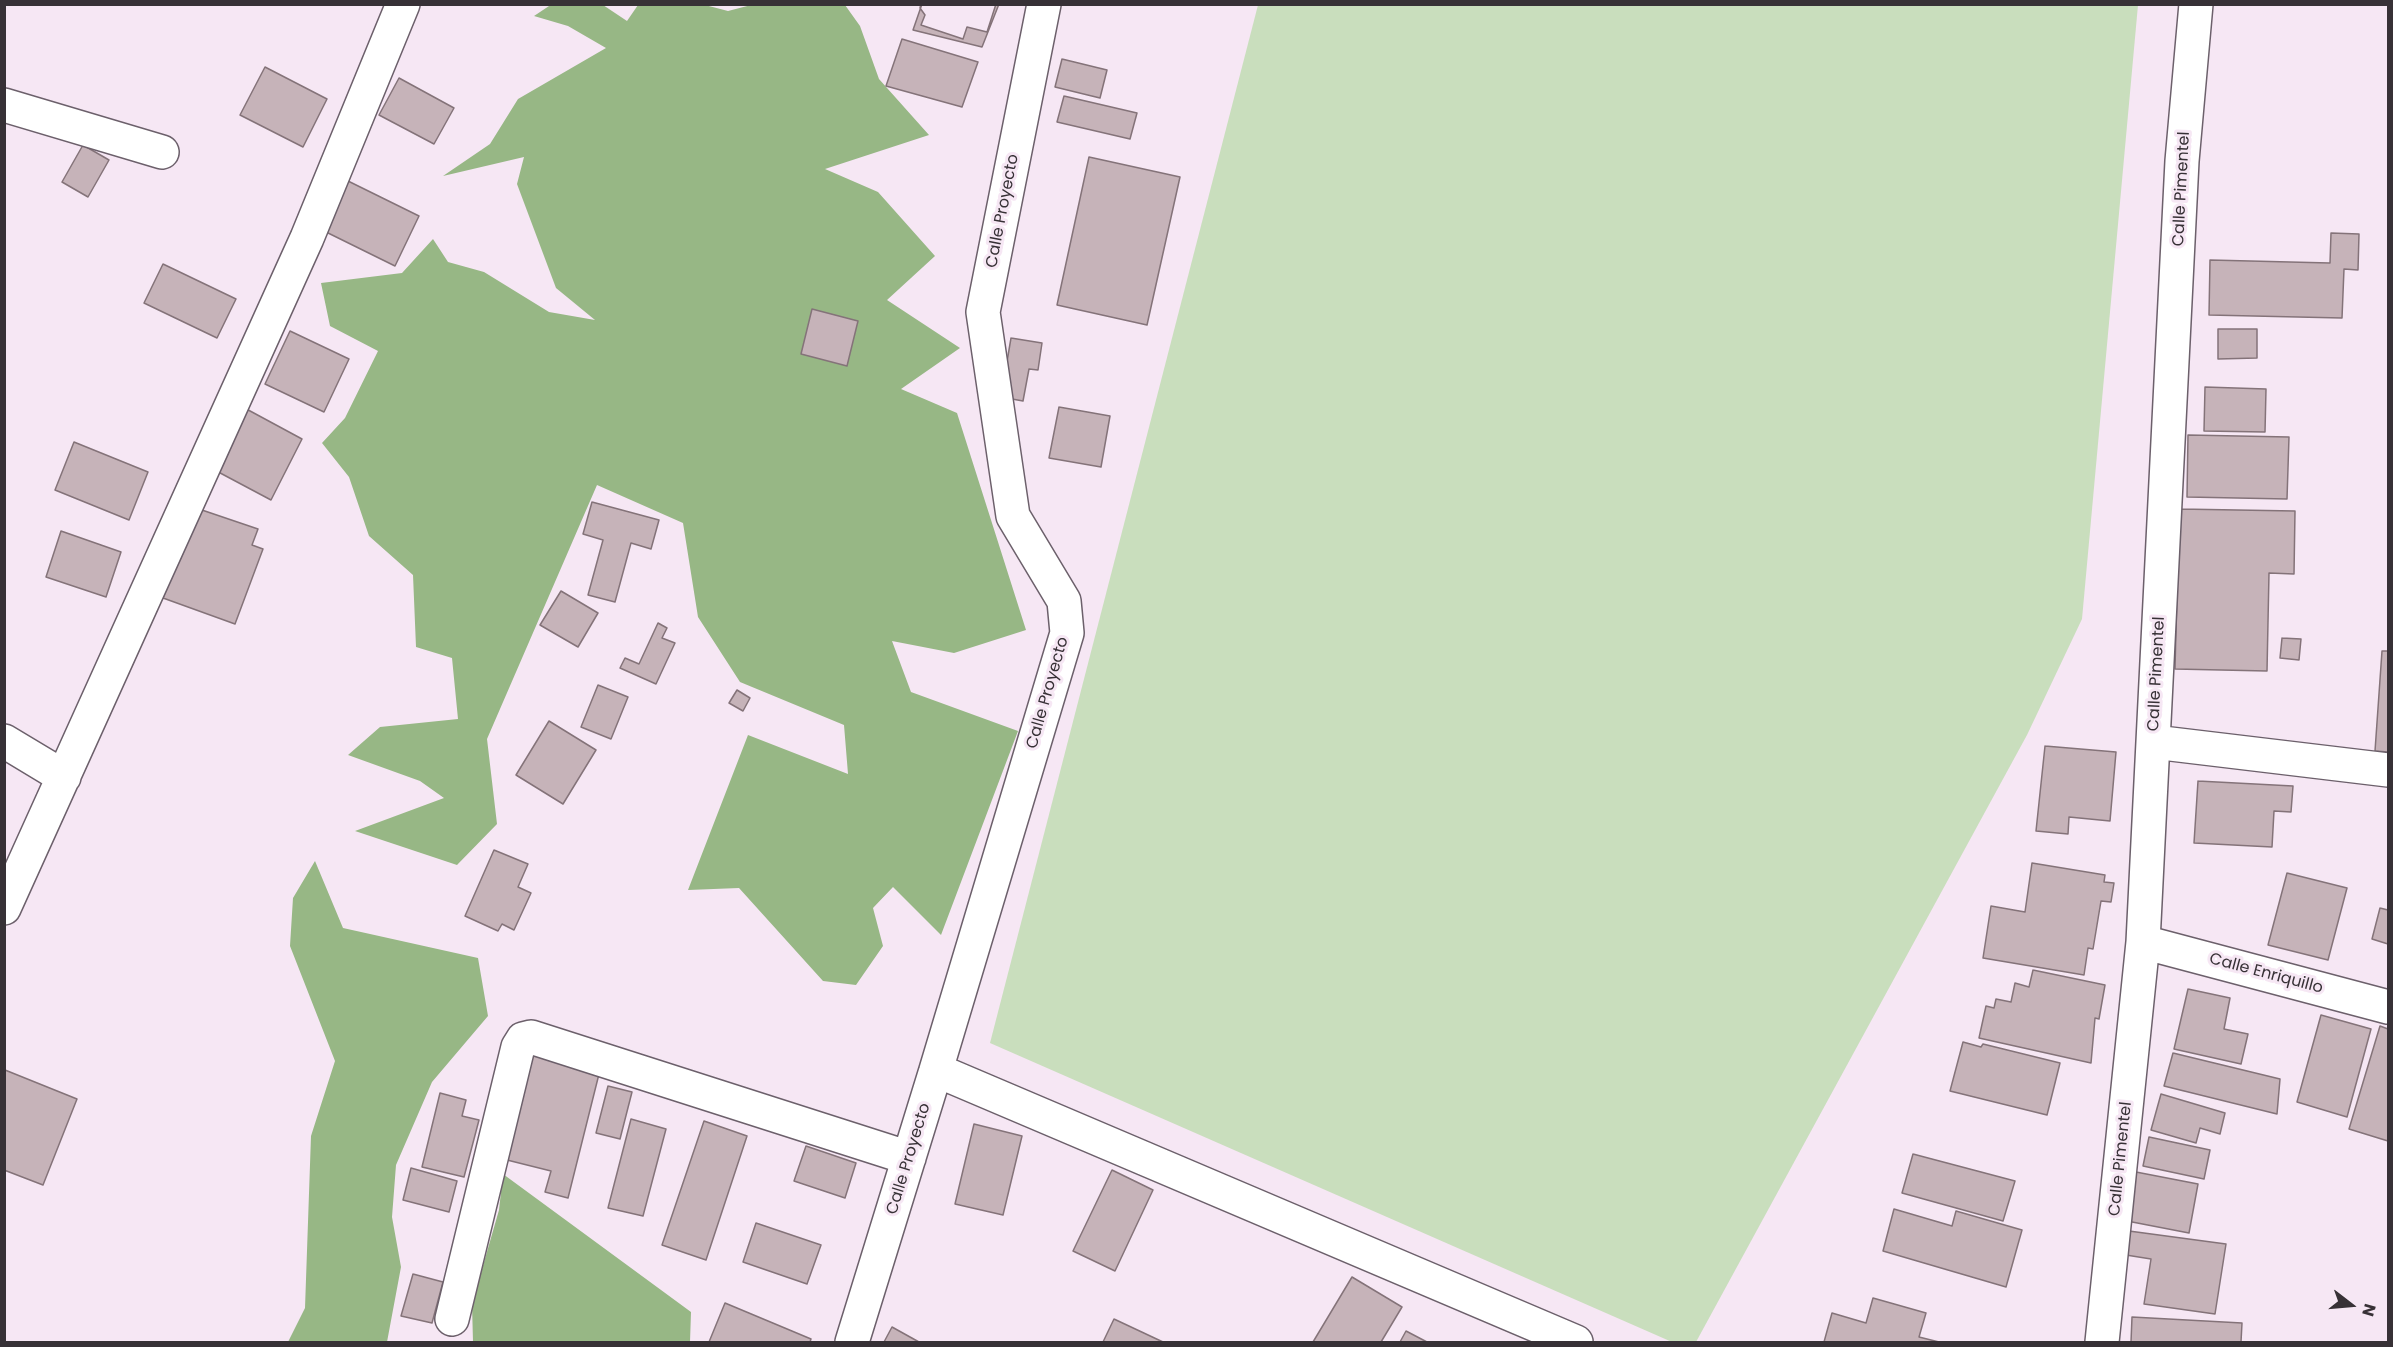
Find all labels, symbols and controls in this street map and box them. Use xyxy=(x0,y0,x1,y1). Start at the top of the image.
street label: Calle Pimentel xyxy=(2169,131,2195,247)
street label: Calle Proyecto xyxy=(983,153,1023,269)
street label: Calle Pimentel xyxy=(2144,616,2170,732)
street label: Calle Proyecto xyxy=(1023,635,1073,751)
street label: Calle Enriquillo xyxy=(2207,950,2325,998)
street label: Calle Proyecto xyxy=(883,1101,935,1217)
street label: Calle Pimentel xyxy=(2105,1101,2137,1217)
north arrow xyxy=(2321,1275,2381,1335)
text: N xyxy=(2356,1301,2382,1319)

